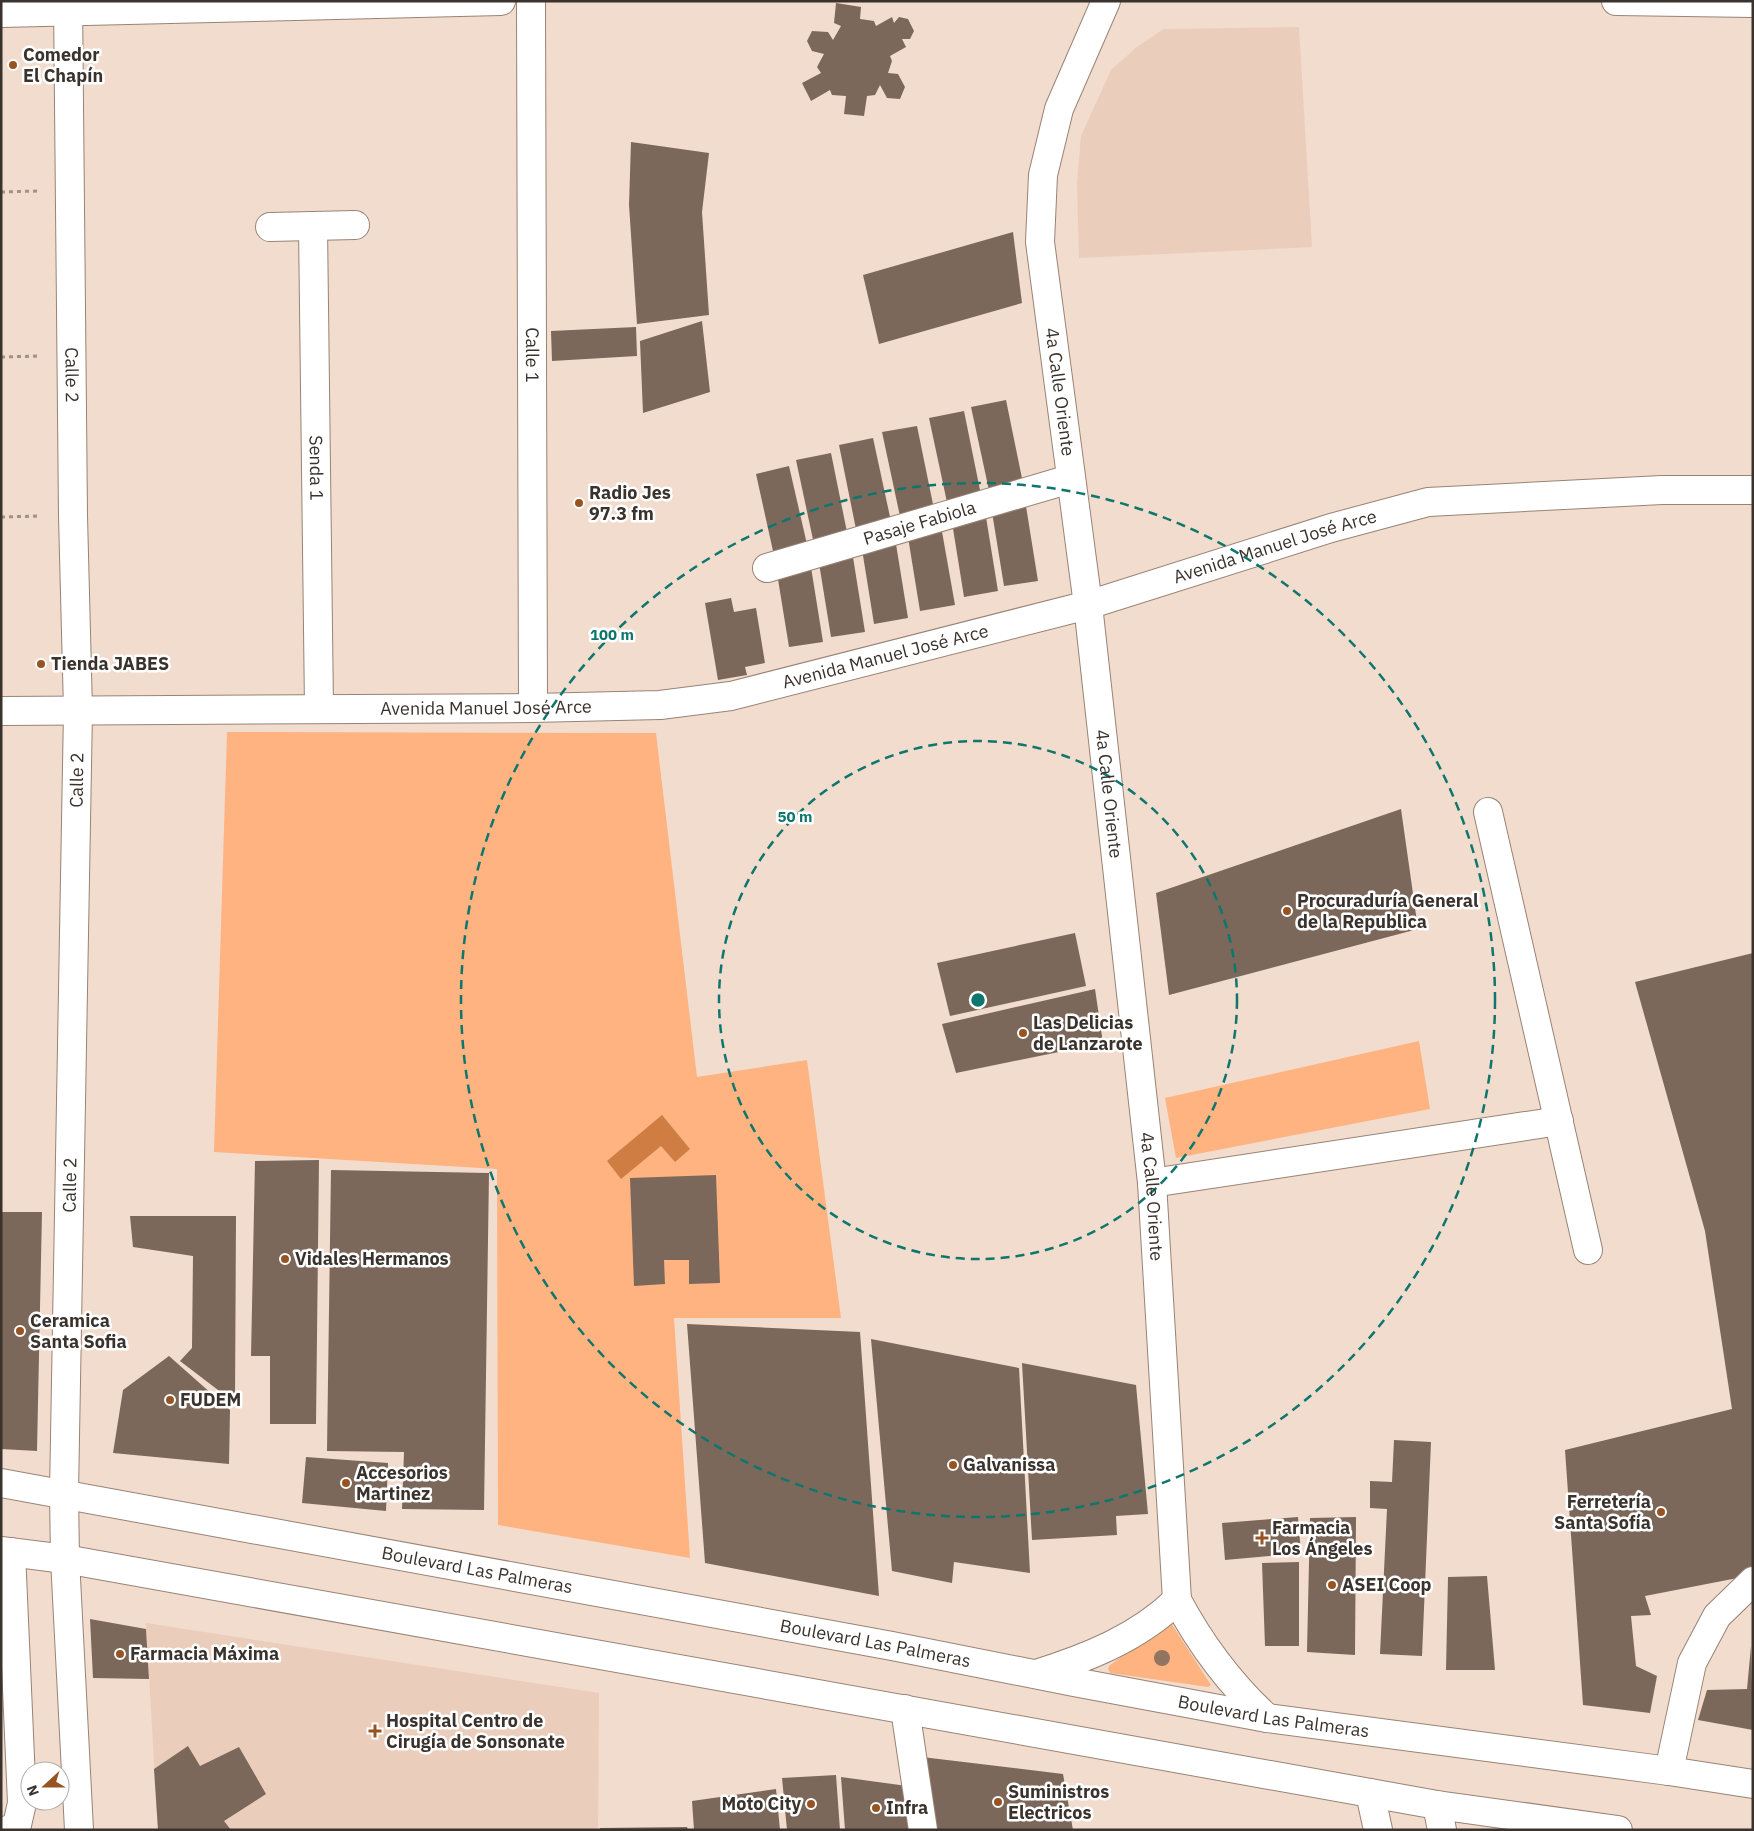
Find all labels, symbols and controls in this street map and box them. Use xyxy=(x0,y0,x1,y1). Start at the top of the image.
place label: Comedor El Chapín xyxy=(23,43,103,87)
marker: Comedor El Chapín xyxy=(7,59,19,71)
street label: 4a Calle Oriente xyxy=(1040,326,1080,458)
street label: Calle 1 xyxy=(521,327,544,383)
street label: Calle 2 xyxy=(60,347,84,403)
street label: Senda 1 xyxy=(305,435,328,501)
place label: Radio Jes 97.3 fm xyxy=(589,481,671,525)
street label: Pasaje Fabiola xyxy=(861,495,979,550)
marker: Radio Jes 97.3 fm xyxy=(573,497,585,509)
street label: Avenida Manuel José Arce xyxy=(1170,504,1379,588)
street label: Avenida Manuel José Arce xyxy=(780,619,991,693)
text: 100 m xyxy=(590,625,634,644)
place label: Tienda JABES xyxy=(51,652,169,675)
marker: Tienda JABES xyxy=(35,658,47,670)
street label: Avenida Manuel José Arce xyxy=(380,695,592,720)
street label: 4a Calle Oriente xyxy=(1091,728,1128,860)
street label: Calle 2 xyxy=(65,752,88,808)
text: 50 m xyxy=(778,807,812,826)
place label: Procuraduría General de la Republica xyxy=(1297,889,1479,933)
marker: Procuraduría General de la Republica xyxy=(1281,905,1293,917)
centre of rings xyxy=(969,991,987,1009)
place label: Las Delicias de Lanzarote xyxy=(1033,1011,1143,1055)
marker: Las Delicias de Lanzarote xyxy=(1017,1027,1029,1039)
street label: 4a Calle Oriente xyxy=(1135,1131,1169,1262)
street label: Calle 2 xyxy=(58,1157,81,1213)
place label: Vidales Hermanos xyxy=(295,1247,449,1270)
marker: Vidales Hermanos xyxy=(279,1253,291,1265)
place label: Ceramica Santa Sofia xyxy=(30,1309,127,1353)
marker: Ceramica Santa Sofia xyxy=(14,1325,26,1337)
place label: FUDEM xyxy=(180,1388,241,1411)
marker: FUDEM xyxy=(164,1394,176,1406)
place label: Galvanissa xyxy=(963,1453,1055,1476)
marker: Galvanissa xyxy=(947,1459,959,1471)
place label: Accesorios Martinez xyxy=(356,1461,448,1505)
marker: Accesorios Martinez xyxy=(340,1477,352,1489)
place label: Ferretería Santa Sofía xyxy=(1554,1490,1651,1534)
marker: Ferretería Santa Sofía xyxy=(1655,1506,1667,1518)
place label: Farmacia Los Ángeles xyxy=(1272,1516,1372,1560)
marker: Farmacia Los Ángeles xyxy=(1256,1532,1268,1544)
street label: Boulevard Las Palmeras xyxy=(380,1541,575,1598)
place label: ASEI Coop xyxy=(1342,1573,1432,1596)
marker: ASEI Coop xyxy=(1326,1579,1338,1591)
street label: Boulevard Las Palmeras xyxy=(778,1614,973,1672)
place label: Farmacia Máxima xyxy=(130,1642,279,1665)
marker: Farmacia Máxima xyxy=(114,1648,126,1660)
street label: Boulevard Las Palmeras xyxy=(1176,1690,1371,1742)
place label: Hospital Centro de Cirugía de Sonsonate xyxy=(386,1709,565,1753)
marker: Hospital Centro de Cirugía de Sonsonate xyxy=(368,1724,382,1738)
north arrow xyxy=(20,1761,70,1811)
place label: Suministros Electricos xyxy=(1008,1780,1109,1824)
text: N xyxy=(23,1783,43,1799)
place label: Moto City xyxy=(722,1792,801,1815)
place label: Infra xyxy=(886,1796,928,1819)
marker: Suministros Electricos xyxy=(992,1796,1004,1808)
marker: Moto City xyxy=(805,1798,817,1810)
marker: Infra xyxy=(870,1802,882,1814)

